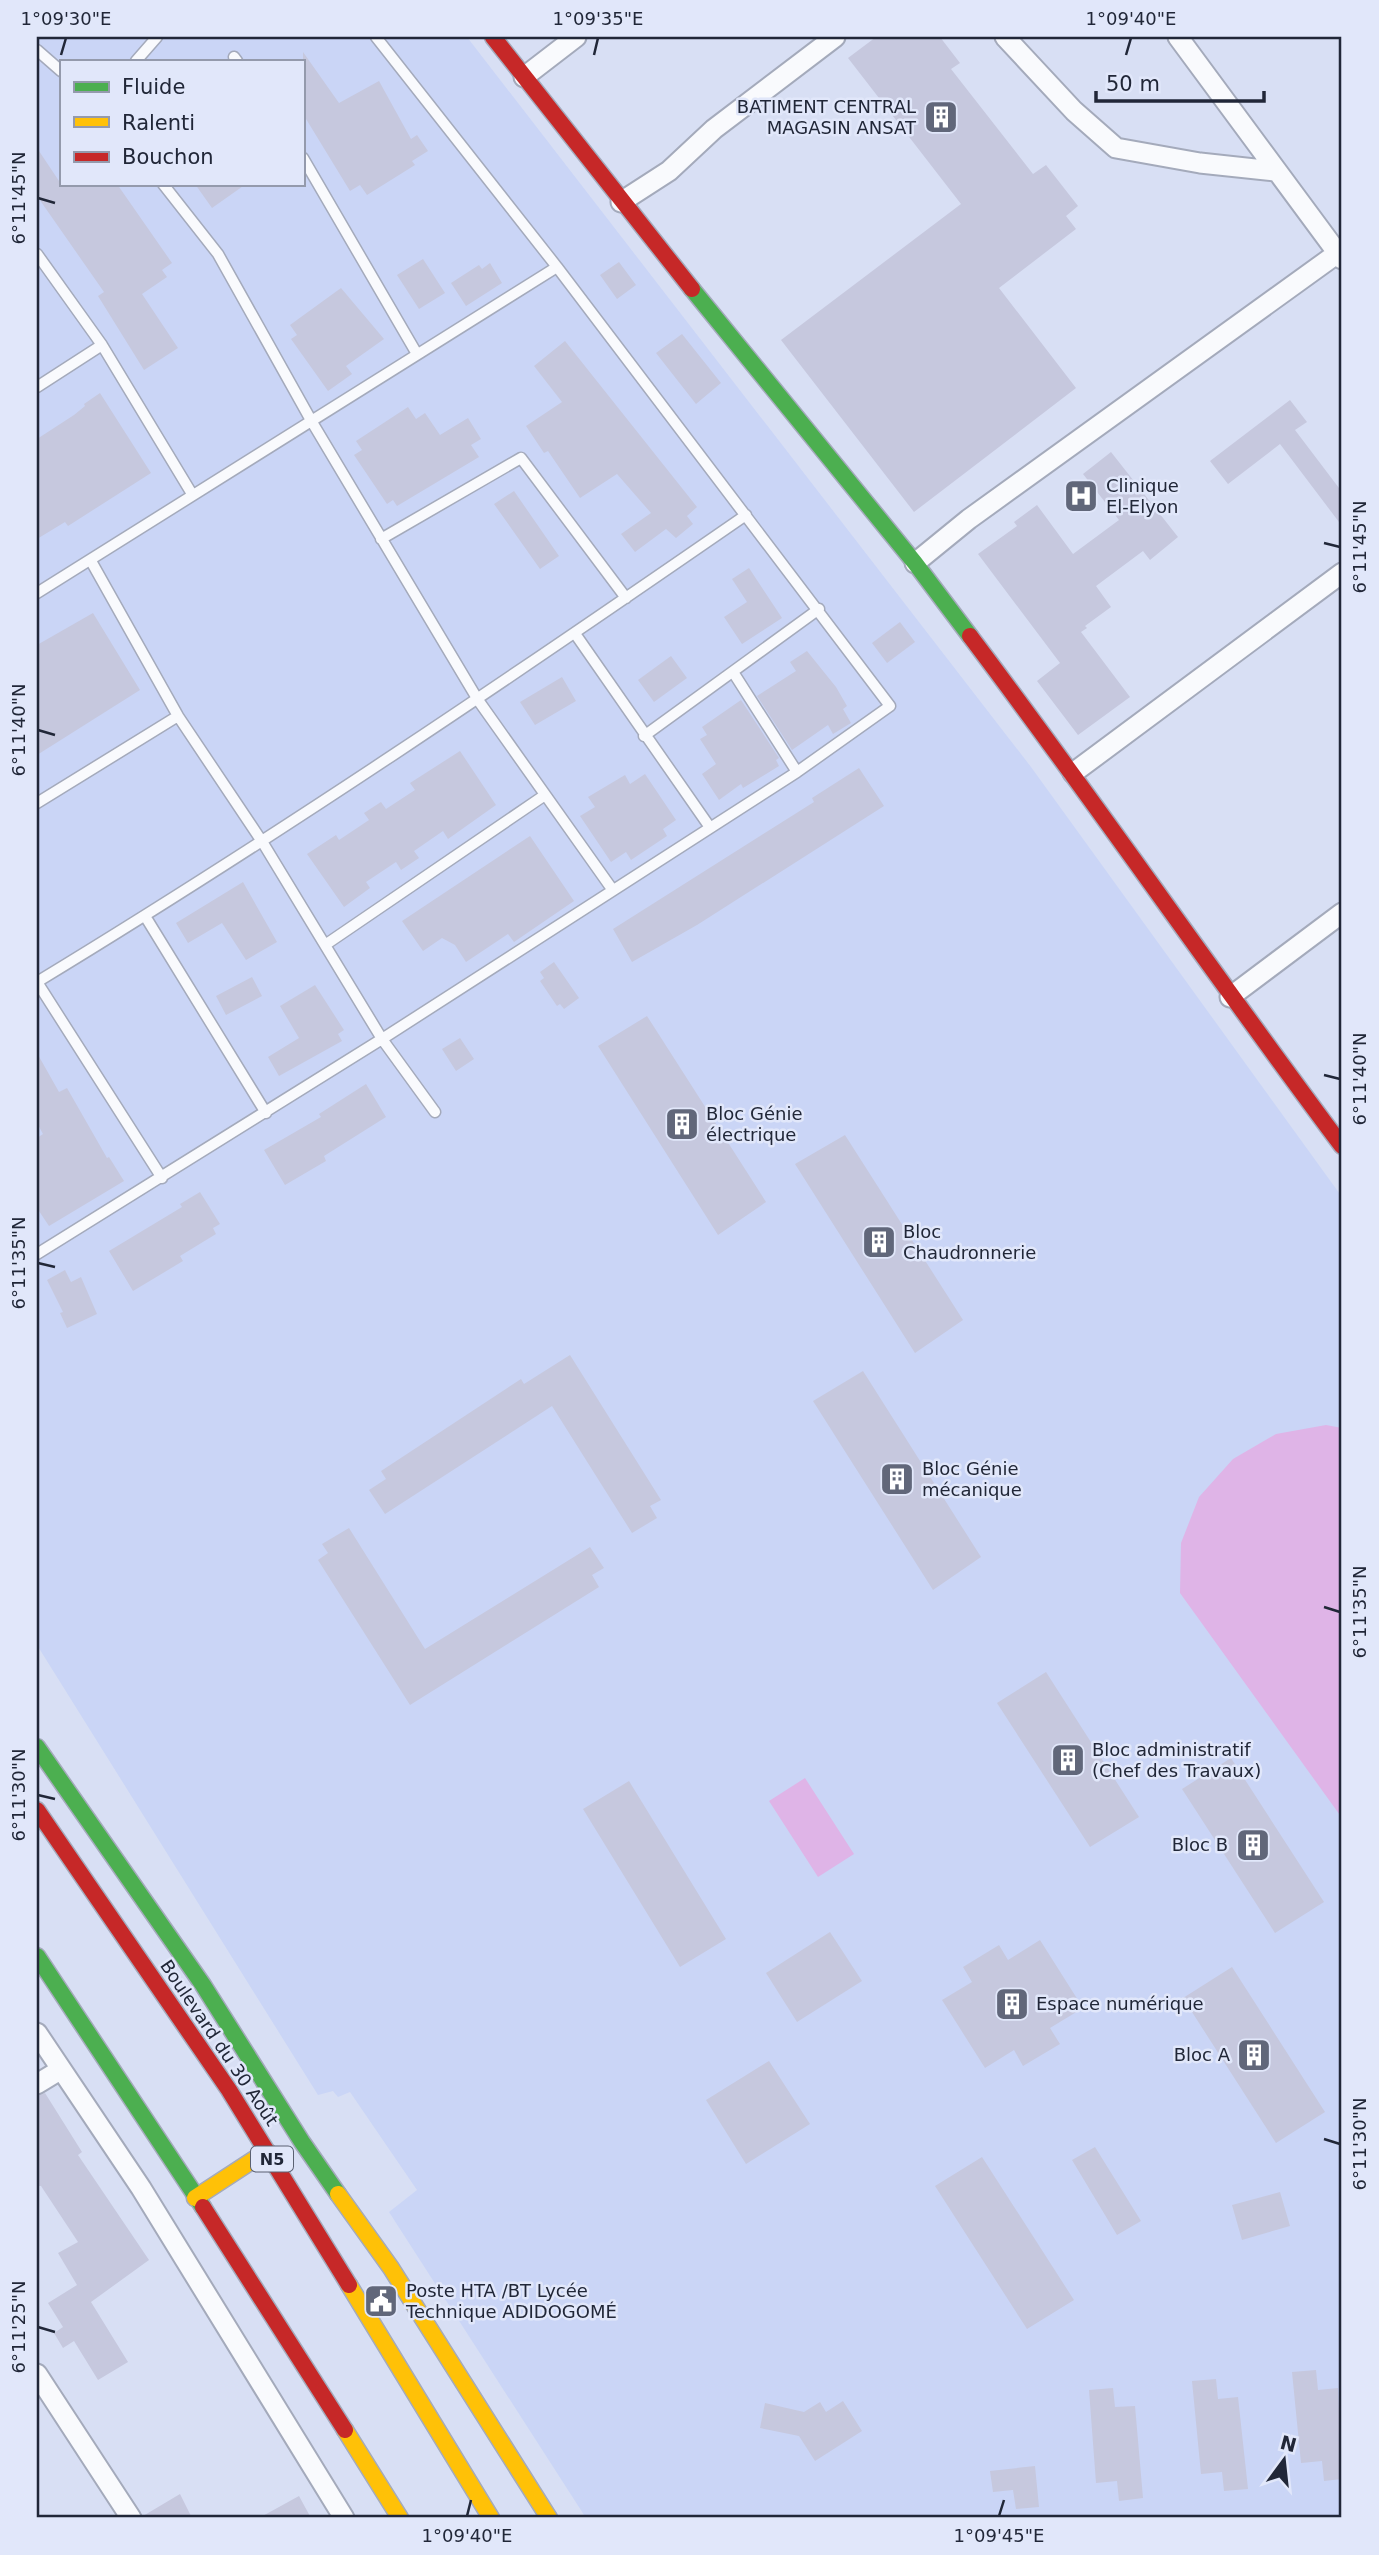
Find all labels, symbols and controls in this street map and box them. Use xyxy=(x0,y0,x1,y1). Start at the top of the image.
text: 1°09'30"E xyxy=(21,8,111,29)
text: 1°09'35"E xyxy=(553,8,643,29)
text: 1°09'40"E xyxy=(1086,8,1176,29)
legend xyxy=(60,60,304,186)
scale bar xyxy=(1096,60,1264,104)
text: 50 m xyxy=(1106,72,1160,96)
text: Fluide xyxy=(122,75,185,99)
place label: BATIMENT CENTRAL MAGASIN ANSAT xyxy=(737,96,917,138)
building icon: BATIMENT CENTRAL MAGASIN ANSAT xyxy=(922,98,960,136)
text: Ralenti xyxy=(122,111,195,135)
text: Bouchon xyxy=(122,145,214,169)
text: 6°11'45"N xyxy=(8,152,29,244)
place label: Clinique El-Elyon xyxy=(1106,475,1179,517)
hospital icon: Clinique El-Elyon xyxy=(1062,477,1100,515)
text: 6°11'45"N xyxy=(1349,501,1370,593)
text: 6°11'40"N xyxy=(8,684,29,776)
text: 6°11'40"N xyxy=(1349,1033,1370,1125)
place label: Bloc Génie électrique xyxy=(706,1103,803,1145)
building icon: Bloc Génie électrique xyxy=(663,1105,701,1143)
text: 6°11'35"N xyxy=(8,1217,29,1309)
place label: Bloc Chaudronnerie xyxy=(903,1221,1036,1263)
building icon: Bloc Chaudronnerie xyxy=(860,1223,898,1261)
place label: Bloc Génie mécanique xyxy=(922,1458,1022,1500)
building icon: Bloc Génie mécanique xyxy=(878,1460,916,1498)
text: 6°11'35"N xyxy=(1349,1566,1370,1658)
place label: Bloc administratif (Chef des Travaux) xyxy=(1092,1739,1261,1781)
building icon: Bloc administratif (Chef des Travaux) xyxy=(1049,1741,1087,1779)
text: 6°11'30"N xyxy=(8,1749,29,1841)
building icon: Bloc B xyxy=(1234,1826,1272,1864)
place label: Bloc B xyxy=(1172,1834,1228,1855)
street label: Boulevard du 30 Août xyxy=(156,1956,283,2130)
building icon: Espace numérique xyxy=(993,1985,1031,2023)
place label: Espace numérique xyxy=(1036,1993,1204,2014)
building icon: Bloc A xyxy=(1235,2036,1273,2074)
place label: Bloc A xyxy=(1174,2044,1231,2065)
text: 6°11'30"N xyxy=(1349,2098,1370,2190)
road number: N5 xyxy=(251,2146,293,2172)
place label: Poste HTA /BT Lycée Technique ADIDOGOMÉ xyxy=(405,2280,617,2322)
text: 6°11'25"N xyxy=(8,2281,29,2373)
public building icon: Poste HTA /BT Lycée Technique ADIDOGOMÉ xyxy=(362,2282,400,2320)
north arrow xyxy=(1250,2426,1320,2496)
text: N xyxy=(1278,2431,1299,2456)
text: 1°09'40"E xyxy=(422,2525,512,2546)
text: 1°09'45"E xyxy=(954,2525,1044,2546)

